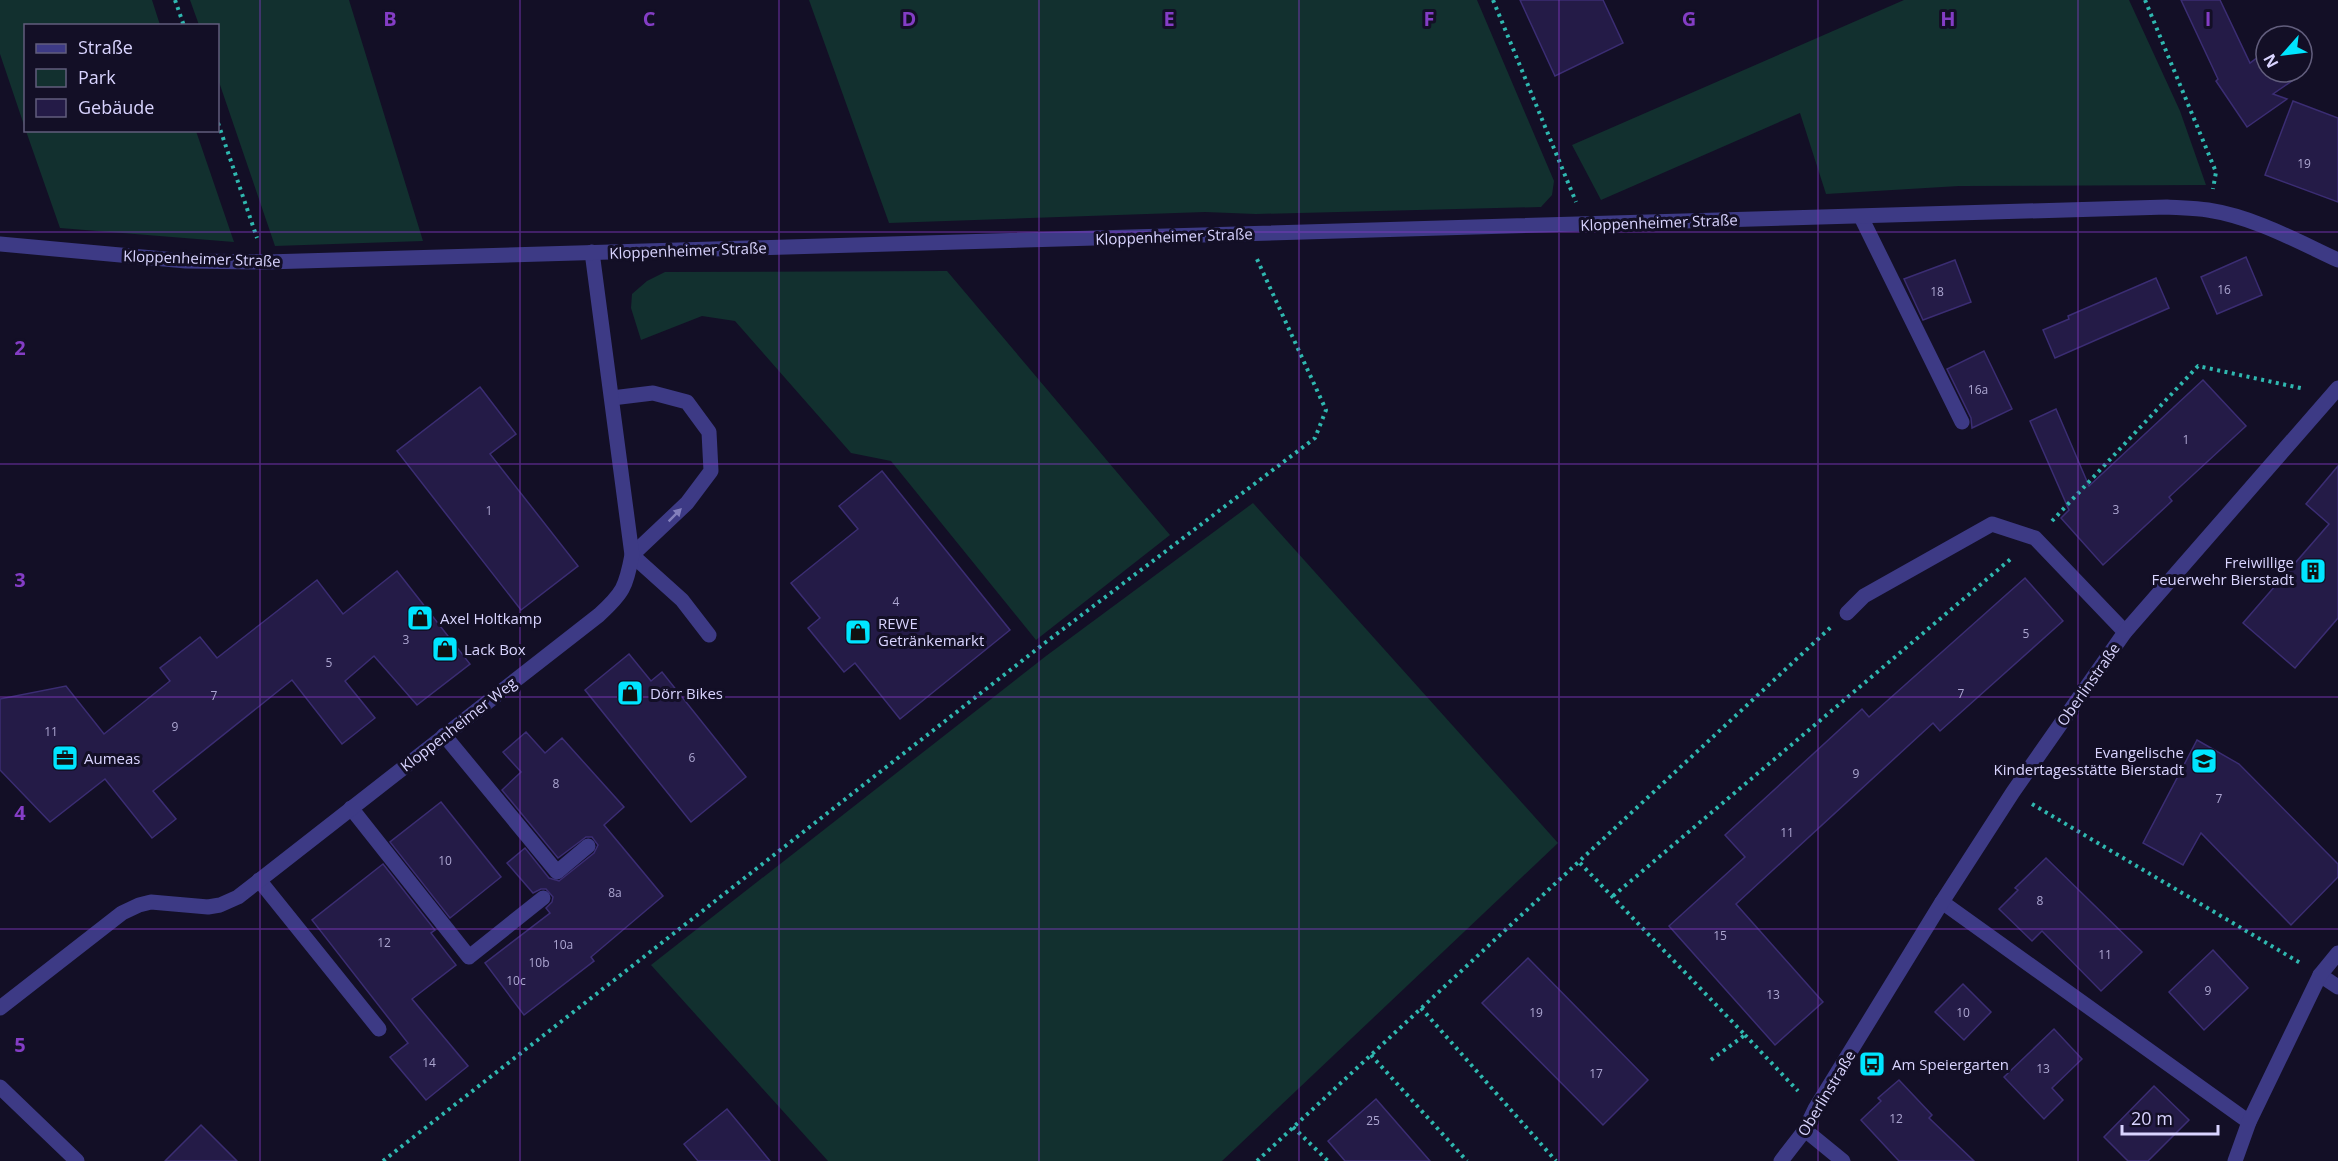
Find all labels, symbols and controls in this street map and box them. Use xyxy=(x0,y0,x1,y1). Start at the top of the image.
text: B xyxy=(383,5,397,32)
text: C xyxy=(643,5,656,32)
text: D xyxy=(902,5,916,32)
text: E xyxy=(1163,5,1175,32)
text: F xyxy=(1424,5,1434,32)
text: G xyxy=(1682,5,1696,32)
text: H xyxy=(1940,5,1956,32)
text: I xyxy=(2205,5,2211,32)
legend xyxy=(24,24,219,132)
north arrow xyxy=(2254,24,2314,84)
text: Straße xyxy=(78,35,133,59)
text: N xyxy=(2258,50,2284,72)
text: Park xyxy=(78,65,116,89)
text: Gebäude xyxy=(78,95,154,119)
house number: 19 xyxy=(2297,155,2311,172)
street label: Kloppenheimer Straße xyxy=(1580,209,1738,235)
street label: Kloppenheimer Straße xyxy=(1095,223,1253,249)
street label: Kloppenheimer Straße xyxy=(609,237,767,263)
street label: Kloppenheimer Straße xyxy=(123,245,281,271)
house number: 16 xyxy=(2217,281,2231,298)
house number: 18 xyxy=(1930,283,1944,300)
text: 2 xyxy=(14,334,26,361)
house number: 16a xyxy=(1968,381,1988,398)
house number: 1 xyxy=(2183,431,2189,448)
house number: 3 xyxy=(2113,501,2120,518)
house number: 1 xyxy=(486,502,492,519)
one-way arrow xyxy=(667,509,681,523)
place label: Freiwillige Feuerwehr Bierstadt xyxy=(2151,552,2294,589)
building icon: Freiwillige Feuerwehr Bierstadt xyxy=(2298,556,2328,586)
text: 3 xyxy=(14,566,26,593)
house number: 4 xyxy=(893,593,900,610)
shop icon: Axel Holtkamp xyxy=(405,603,435,633)
place label: Axel Holtkamp xyxy=(440,608,542,628)
place label: REWE Getränkemarkt xyxy=(878,613,984,650)
shop icon: REWE Getränkemarkt xyxy=(843,617,873,647)
house number: 5 xyxy=(2023,625,2030,642)
house number: 3 xyxy=(403,631,410,648)
shop icon: Lack Box xyxy=(430,634,460,664)
place label: Lack Box xyxy=(464,639,526,659)
street label: Oberlinstraße xyxy=(2052,639,2124,729)
house number: 5 xyxy=(326,654,333,671)
street label: Kloppenheimer Weg xyxy=(396,672,520,776)
shop icon: Dörr Bikes xyxy=(615,678,645,708)
place label: Dörr Bikes xyxy=(650,683,723,703)
house number: 7 xyxy=(1958,685,1965,702)
house number: 7 xyxy=(211,687,218,704)
house number: 9 xyxy=(172,718,179,735)
house number: 11 xyxy=(44,723,58,740)
place label: Evangelische Kindertagesstätte Bierstadt xyxy=(1993,742,2184,779)
office icon: Aumeas xyxy=(50,743,80,773)
school or university icon: Evangelische Kindertagesstätte Bierstadt xyxy=(2189,746,2219,776)
place label: Aumeas xyxy=(84,748,140,768)
house number: 6 xyxy=(689,749,696,766)
house number: 9 xyxy=(1853,765,1860,782)
house number: 8 xyxy=(553,775,560,792)
house number: 7 xyxy=(2216,790,2223,807)
text: 4 xyxy=(14,799,26,826)
house number: 11 xyxy=(1780,824,1794,841)
house number: 10 xyxy=(438,852,452,869)
house number: 8a xyxy=(608,884,622,901)
house number: 8 xyxy=(2037,892,2044,909)
house number: 15 xyxy=(1713,927,1727,944)
house number: 12 xyxy=(377,934,391,951)
house number: 10a xyxy=(553,936,573,953)
house number: 11 xyxy=(2098,946,2112,963)
house number: 10b xyxy=(528,954,550,971)
house number: 10c xyxy=(506,972,526,989)
house number: 9 xyxy=(2205,982,2212,999)
house number: 13 xyxy=(1766,986,1780,1003)
house number: 19 xyxy=(1529,1004,1543,1021)
house number: 10 xyxy=(1956,1004,1970,1021)
text: 5 xyxy=(14,1031,26,1058)
street label: Oberlinstraße xyxy=(1792,1046,1860,1140)
bus stop icon: Am Speiergarten xyxy=(1857,1049,1887,1079)
house number: 14 xyxy=(422,1054,436,1071)
place label: Am Speiergarten xyxy=(1892,1054,2009,1074)
house number: 13 xyxy=(2036,1060,2050,1077)
house number: 17 xyxy=(1589,1065,1603,1082)
scale bar xyxy=(2122,1098,2218,1136)
text: 20 m xyxy=(2131,1106,2173,1130)
house number: 12 xyxy=(1889,1110,1903,1127)
house number: 25 xyxy=(1366,1112,1380,1129)

